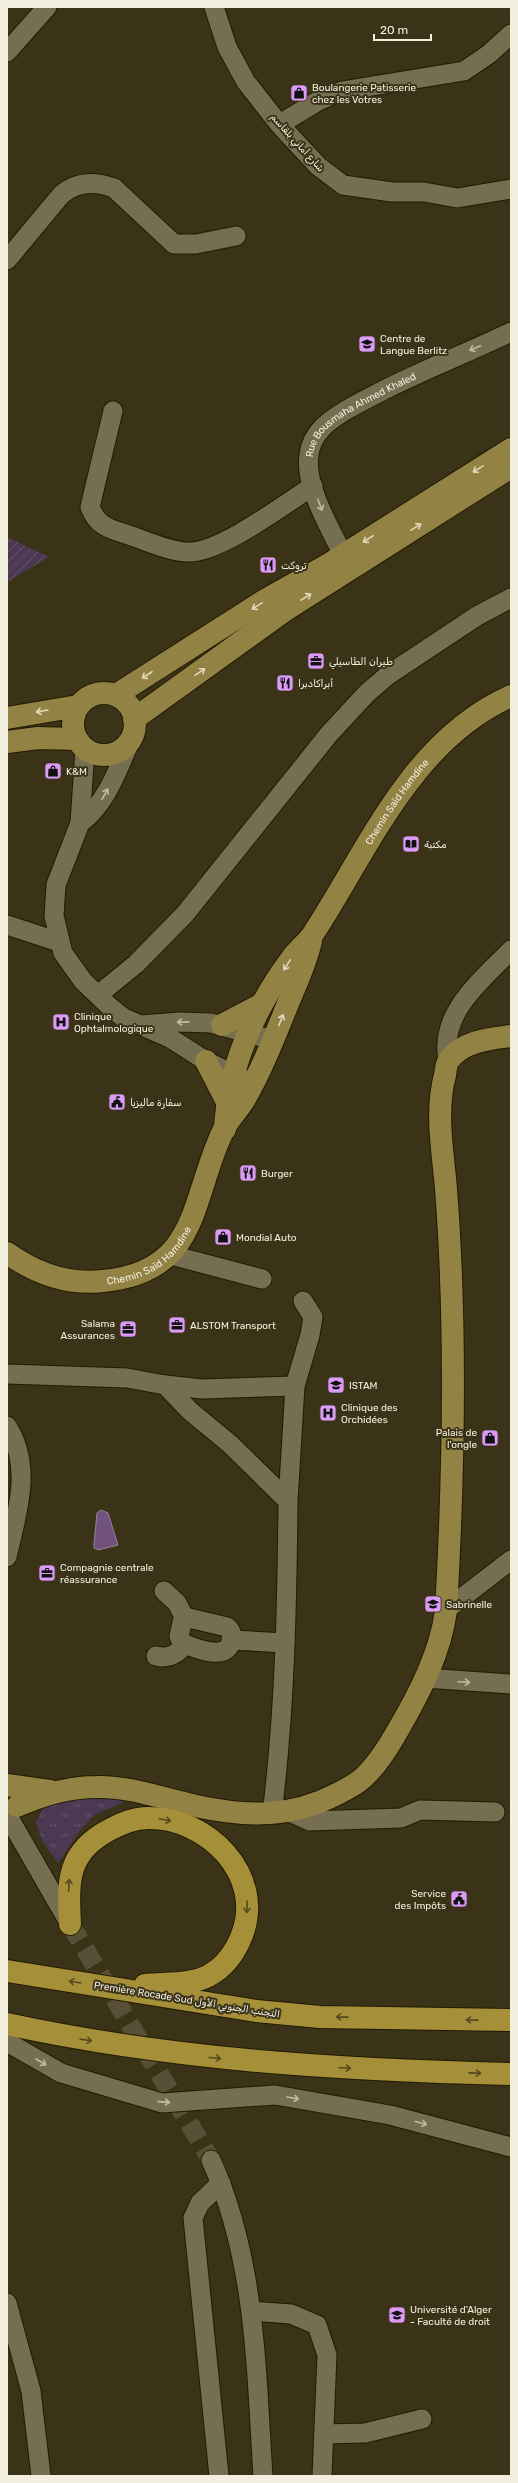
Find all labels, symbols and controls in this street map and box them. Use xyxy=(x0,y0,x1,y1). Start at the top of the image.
scale bar xyxy=(374,16,431,42)
text: 20 m xyxy=(380,23,408,37)
place label: Boulangerie Patisserie chez les Votres xyxy=(312,82,416,106)
shop icon: Boulangerie Patisserie chez les Votres xyxy=(289,83,309,103)
street label: شارع أماني بلقاسم xyxy=(266,111,327,176)
place label: Centre de Langue Berlitz xyxy=(380,333,447,357)
school or university icon: Centre de Langue Berlitz xyxy=(357,334,377,354)
one-way arrow xyxy=(470,344,482,352)
street label: Rue Bousmaha Ahmed Khaled xyxy=(304,371,418,458)
one-way arrow xyxy=(473,465,484,473)
one-way arrow xyxy=(316,499,324,511)
one-way arrow xyxy=(410,523,421,531)
one-way arrow xyxy=(363,535,374,543)
restaurant icon: تروكت xyxy=(258,555,278,575)
place label: تروكت xyxy=(281,560,307,572)
one-way arrow xyxy=(300,593,312,601)
one-way arrow xyxy=(251,602,263,610)
office icon: طيران الطاسيلي xyxy=(306,651,326,671)
place label: طيران الطاسيلي xyxy=(329,656,393,670)
one-way arrow xyxy=(194,668,205,676)
one-way arrow xyxy=(142,671,153,679)
restaurant icon: أبراكادبرا xyxy=(275,673,295,693)
place label: أبراكادبرا xyxy=(298,678,333,690)
one-way arrow xyxy=(36,707,49,715)
street label: Chemin Saïd Hamdine xyxy=(363,756,432,847)
shop icon: K&M xyxy=(43,761,63,781)
place label: K&M xyxy=(66,766,87,778)
one-way arrow xyxy=(101,788,109,800)
library icon: مكتبة xyxy=(401,834,421,854)
place label: مكتبة xyxy=(424,839,447,851)
one-way arrow xyxy=(282,959,290,971)
place label: Clinique Ophtalmologique xyxy=(74,1011,154,1035)
hospital icon: Clinique Ophtalmologique xyxy=(51,1012,71,1032)
one-way arrow xyxy=(278,1014,286,1026)
one-way arrow xyxy=(177,1018,190,1026)
public building icon: سفارة ماليزيا xyxy=(107,1092,127,1112)
place label: سفارة ماليزيا xyxy=(130,1097,182,1109)
restaurant icon: Burger xyxy=(238,1163,258,1183)
place label: Burger xyxy=(261,1168,293,1180)
street label: Chemin Saïd Hamdine xyxy=(106,1224,194,1288)
shop icon: Mondial Auto xyxy=(213,1227,233,1247)
place label: Mondial Auto xyxy=(236,1232,297,1244)
office icon: ALSTOM Transport xyxy=(167,1315,187,1335)
place label: Salama Assurances xyxy=(61,1318,115,1342)
office icon: Salama Assurances xyxy=(118,1319,138,1339)
place label: ALSTOM Transport xyxy=(190,1320,276,1332)
school or university icon: ISTAM xyxy=(326,1375,346,1395)
place label: ISTAM xyxy=(349,1380,378,1392)
place label: Clinique des Orchidées xyxy=(341,1402,398,1426)
hospital icon: Clinique des Orchidées xyxy=(318,1403,338,1423)
place label: Palais de l'ongle xyxy=(436,1427,477,1451)
shop icon: Palais de l'ongle xyxy=(480,1428,500,1448)
place label: Compagnie centrale réassurance xyxy=(60,1562,154,1586)
office icon: Compagnie centrale réassurance xyxy=(37,1563,57,1583)
school or university icon: Sabrinelle xyxy=(423,1594,443,1614)
place label: Sabrinelle xyxy=(446,1599,492,1611)
one-way arrow xyxy=(457,1678,470,1685)
one-way arrow xyxy=(158,1817,171,1825)
one-way arrow xyxy=(65,1879,73,1892)
place label: Service des Impôts xyxy=(395,1888,446,1912)
public building icon: Service des Impôts xyxy=(449,1889,469,1909)
one-way arrow xyxy=(243,1900,251,1913)
one-way arrow xyxy=(69,1978,82,1986)
street label: Première Rocade Sud التجنب الجنوبي الأول xyxy=(93,1979,281,2023)
one-way arrow xyxy=(336,2013,349,2021)
one-way arrow xyxy=(466,2016,479,2024)
one-way arrow xyxy=(79,2036,92,2044)
one-way arrow xyxy=(208,2055,221,2062)
one-way arrow xyxy=(35,2058,47,2066)
one-way arrow xyxy=(338,2064,351,2072)
one-way arrow xyxy=(468,2069,481,2077)
one-way arrow xyxy=(286,2094,299,2102)
one-way arrow xyxy=(157,2098,170,2105)
one-way arrow xyxy=(414,2119,427,2127)
place label: Université d'Alger - Faculté de droit xyxy=(410,2304,492,2328)
school or university icon: Université d'Alger - Faculté de droit xyxy=(387,2305,407,2325)

